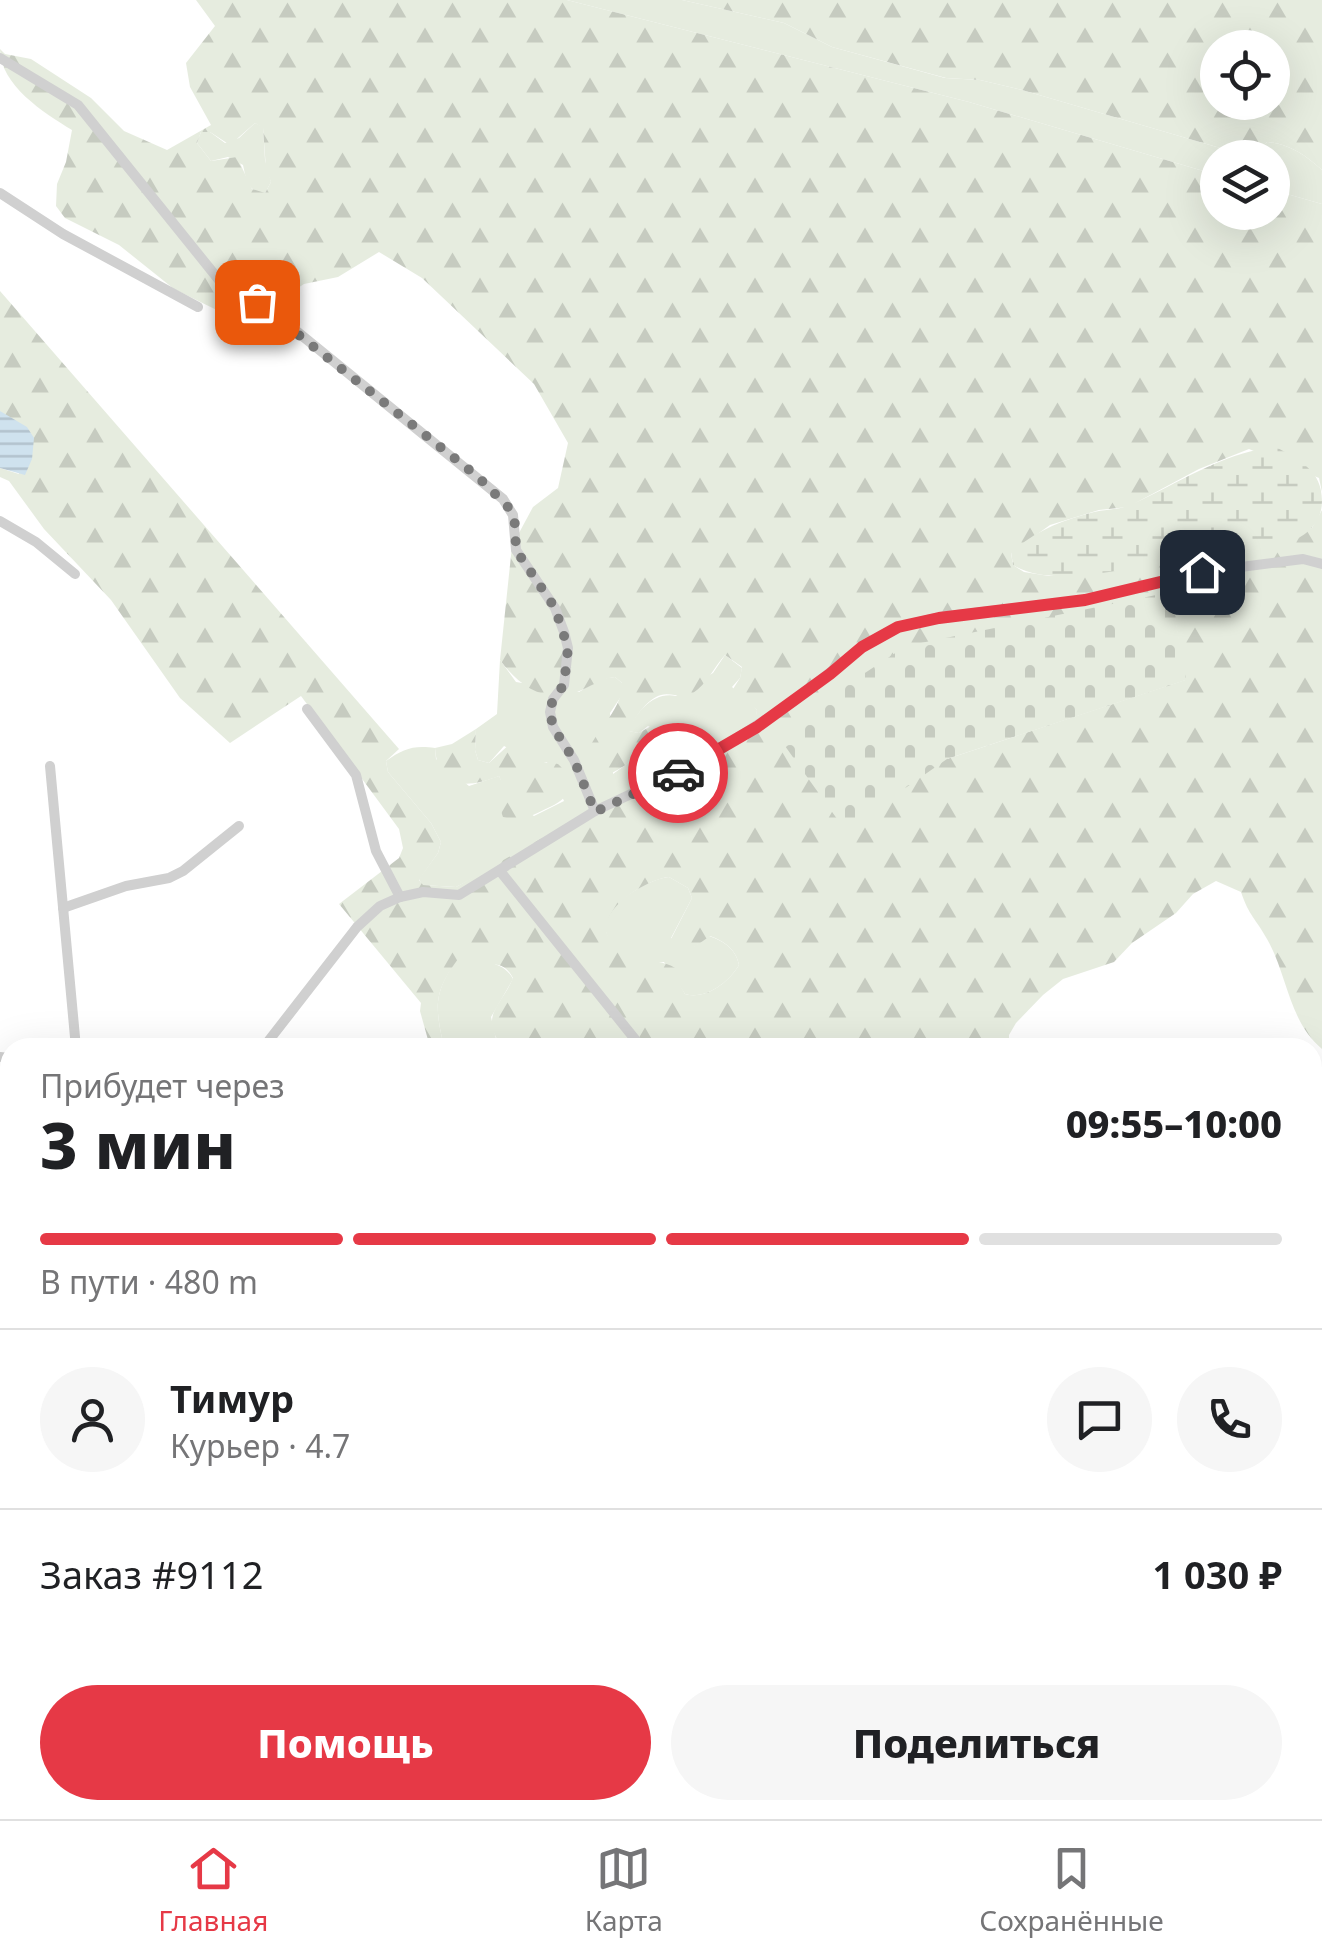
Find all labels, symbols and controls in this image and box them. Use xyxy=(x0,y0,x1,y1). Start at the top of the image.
map controls xyxy=(1200,30,1290,230)
button: locate xyxy=(1200,30,1290,120)
button: layers xyxy=(1200,140,1290,230)
pin xyxy=(215,260,300,345)
icon: bag xyxy=(230,275,285,330)
pin xyxy=(1160,530,1245,615)
icon: home xyxy=(1175,545,1230,600)
courier xyxy=(628,723,728,823)
icon: car xyxy=(651,746,706,801)
text: Прибудет через xyxy=(40,1064,285,1107)
text: 09:55–10:00 xyxy=(1066,1097,1282,1149)
text: 3 мин xyxy=(40,1100,236,1188)
text: В пути · 480 m xyxy=(40,1260,258,1303)
button: person xyxy=(40,1367,145,1472)
button: chat xyxy=(1047,1367,1152,1472)
button: phone xyxy=(1177,1367,1282,1472)
text: Тимур xyxy=(170,1372,294,1424)
text: Курьер · 4.7 xyxy=(170,1424,350,1467)
text: Заказ #9112 xyxy=(40,1548,264,1600)
text: 1 030 ₽ xyxy=(1152,1548,1282,1600)
button: Помощь xyxy=(40,1685,651,1800)
button: Поделиться xyxy=(671,1685,1282,1800)
tab: Главная xyxy=(158,1841,268,1939)
tab: Карта xyxy=(585,1841,663,1939)
tab: Сохранённые xyxy=(979,1841,1164,1939)

